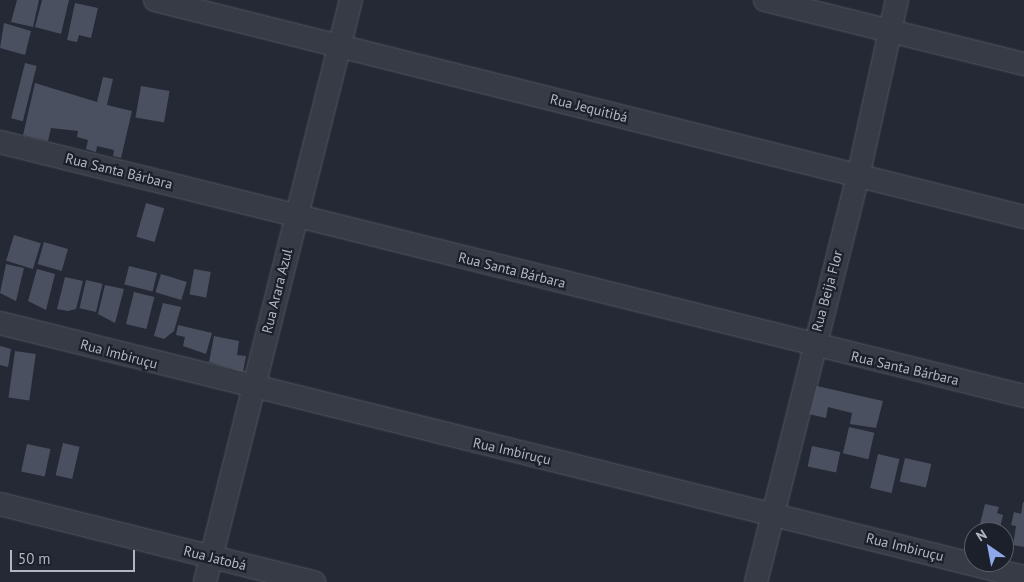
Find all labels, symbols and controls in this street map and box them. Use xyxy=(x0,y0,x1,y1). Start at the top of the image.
street label: Rua Jequitibá xyxy=(549,90,629,126)
street label: Rua Santa Bárbara xyxy=(64,150,174,192)
street label: Rua Arara Azul xyxy=(258,247,296,335)
street label: Rua Santa Bárbara xyxy=(457,249,567,291)
street label: Rua Beija Flor xyxy=(808,249,846,333)
street label: Rua Imbiruçu xyxy=(79,336,159,372)
street label: Rua Santa Bárbara xyxy=(850,347,960,389)
street label: Rua Imbiruçu xyxy=(471,434,553,468)
north arrow xyxy=(964,522,1014,572)
text: N xyxy=(973,525,990,545)
street label: Rua Imbiruçu xyxy=(864,529,946,565)
scale bar xyxy=(12,540,138,572)
street label: Rua Jatobá xyxy=(182,542,248,574)
text: 50 m xyxy=(18,549,51,568)

